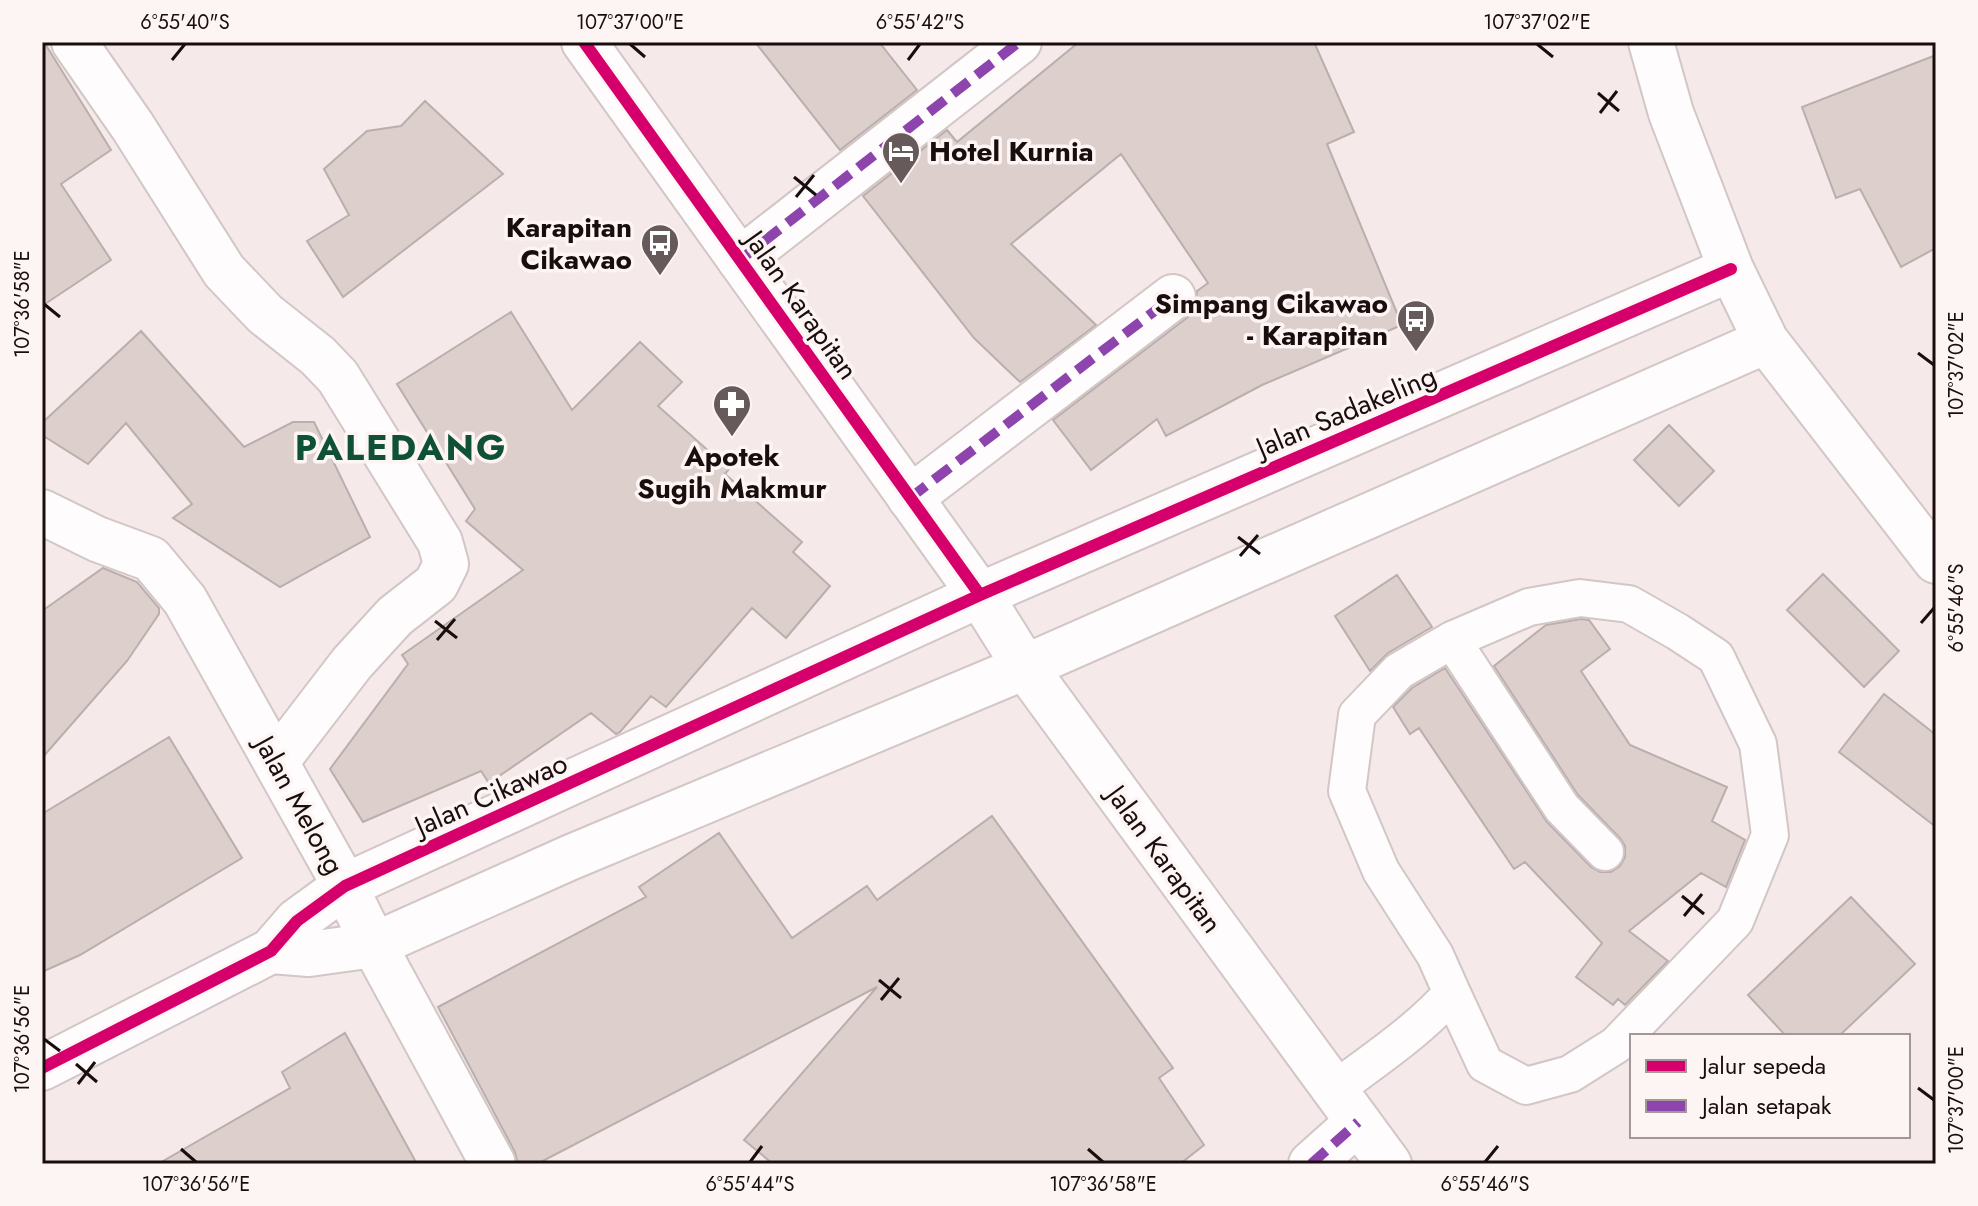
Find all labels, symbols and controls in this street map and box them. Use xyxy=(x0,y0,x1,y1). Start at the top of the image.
text: 6°55'40"S xyxy=(140,8,230,37)
text: 107°37'00"E xyxy=(576,8,684,37)
text: 6°55'42"S xyxy=(876,8,964,37)
text: 107°37'02"E xyxy=(1483,8,1591,37)
hotel icon: Hotel Kurnia xyxy=(880,130,922,185)
place label: Hotel Kurnia xyxy=(929,131,1094,172)
place label: Karapitan Cikawao xyxy=(506,207,632,280)
street label: Jalan Karapitan xyxy=(733,219,868,388)
bus stop icon: Karapitan Cikawao xyxy=(639,222,681,277)
text: 107°36'58"E xyxy=(8,250,37,358)
place label: Simpang Cikawao - Karapitan xyxy=(1154,283,1388,356)
bus stop icon: Simpang Cikawao - Karapitan xyxy=(1395,298,1437,353)
text: 107°37'02"E xyxy=(1942,311,1971,419)
street label: Jalan Sadakeling xyxy=(1246,355,1443,469)
pharmacy icon: Apotek Sugih Makmur xyxy=(711,383,753,438)
district label: PALEDANG xyxy=(295,421,507,473)
place label: Apotek Sugih Makmur xyxy=(637,436,827,509)
text: 6°55'46"S xyxy=(1942,564,1971,652)
street label: Jalan Melong xyxy=(243,725,355,882)
street label: Jalan Cikawao xyxy=(405,743,574,848)
street label: Jalan Karapitan xyxy=(1095,774,1232,942)
text: 107°36'56"E xyxy=(8,985,37,1093)
legend xyxy=(1630,1034,1910,1138)
text: 107°37'00"E xyxy=(1942,1046,1971,1154)
text: Jalur sepeda xyxy=(1699,1048,1826,1083)
text: Jalan setapak xyxy=(1699,1088,1832,1123)
text: 107°36'56"E xyxy=(142,1170,250,1199)
text: 6°55'44"S xyxy=(706,1170,794,1199)
text: 107°36'58"E xyxy=(1049,1170,1157,1199)
text: 6°55'46"S xyxy=(1441,1170,1529,1199)

